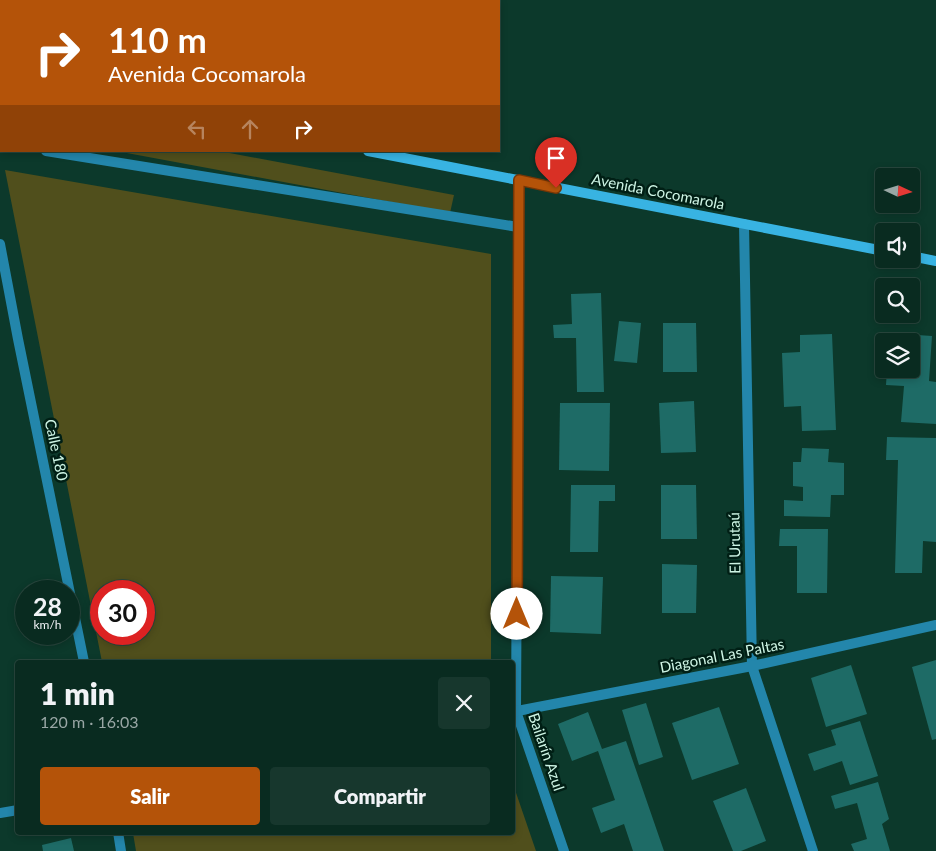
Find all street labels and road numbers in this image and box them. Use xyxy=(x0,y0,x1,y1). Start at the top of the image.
street label: Avenida Cocomarola xyxy=(590,169,726,213)
street label: Calle 180 xyxy=(42,417,72,482)
street label: El Urutaú xyxy=(724,512,744,574)
street label: Diagonal Las Paltas xyxy=(658,634,786,676)
street label: Bailarín Azul xyxy=(525,710,569,793)

